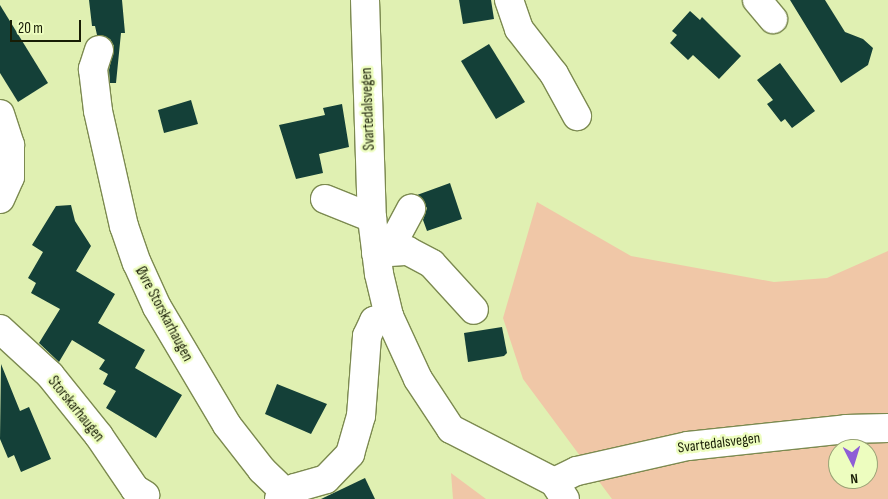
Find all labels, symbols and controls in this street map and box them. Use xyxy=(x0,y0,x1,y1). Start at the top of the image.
scale bar xyxy=(12,10,84,42)
text: 20 m xyxy=(18,19,43,38)
street label: Svartedalsvegen xyxy=(358,67,378,151)
street label: Øvre Storskarhaugen xyxy=(131,263,197,365)
street label: Storskarhaugen xyxy=(44,373,108,445)
street label: Svartedalsvegen xyxy=(677,429,761,457)
north arrow xyxy=(828,439,878,489)
text: N xyxy=(850,470,859,487)

